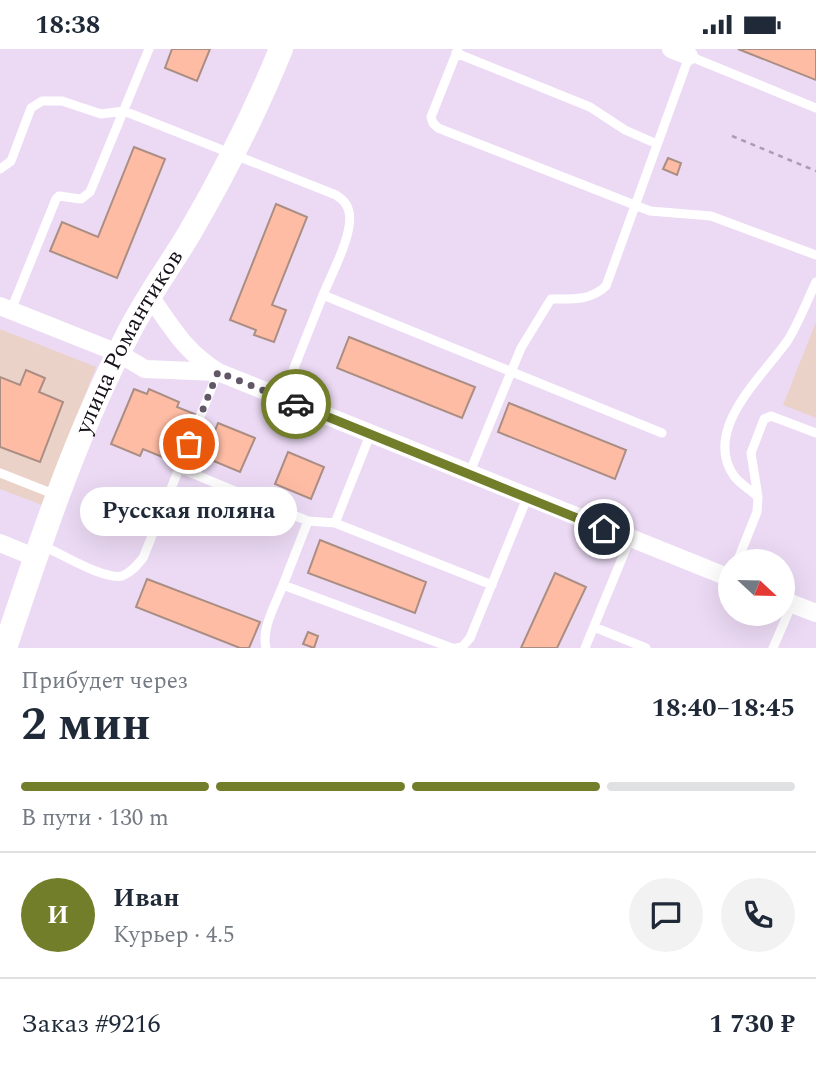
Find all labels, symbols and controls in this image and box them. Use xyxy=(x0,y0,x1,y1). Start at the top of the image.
text: 18:38 xyxy=(35,5,100,45)
street label: улица Романтиков xyxy=(65,242,193,441)
courier xyxy=(261,369,331,439)
icon: car xyxy=(277,385,315,423)
pin xyxy=(159,414,219,474)
icon: bag xyxy=(170,425,208,463)
callout: Русская поляна xyxy=(80,486,298,535)
text: Русская поляна xyxy=(102,494,275,529)
pin xyxy=(574,499,634,559)
icon: home xyxy=(585,510,623,548)
north arrow xyxy=(718,549,794,627)
map controls xyxy=(718,549,795,626)
text: Прибудет через xyxy=(21,664,188,699)
text: 18:40–18:45 xyxy=(651,688,795,728)
text: 2 мин xyxy=(21,690,151,760)
text: В пути · 130 m xyxy=(21,801,169,836)
text: Иван xyxy=(113,878,180,918)
button: chat xyxy=(629,878,703,952)
button: phone xyxy=(721,878,795,952)
text: И xyxy=(47,895,69,935)
text: Курьер · 4.5 xyxy=(113,918,235,953)
text: Заказ #9216 xyxy=(21,1004,160,1044)
text: 1 730 ₽ xyxy=(709,1004,795,1044)

